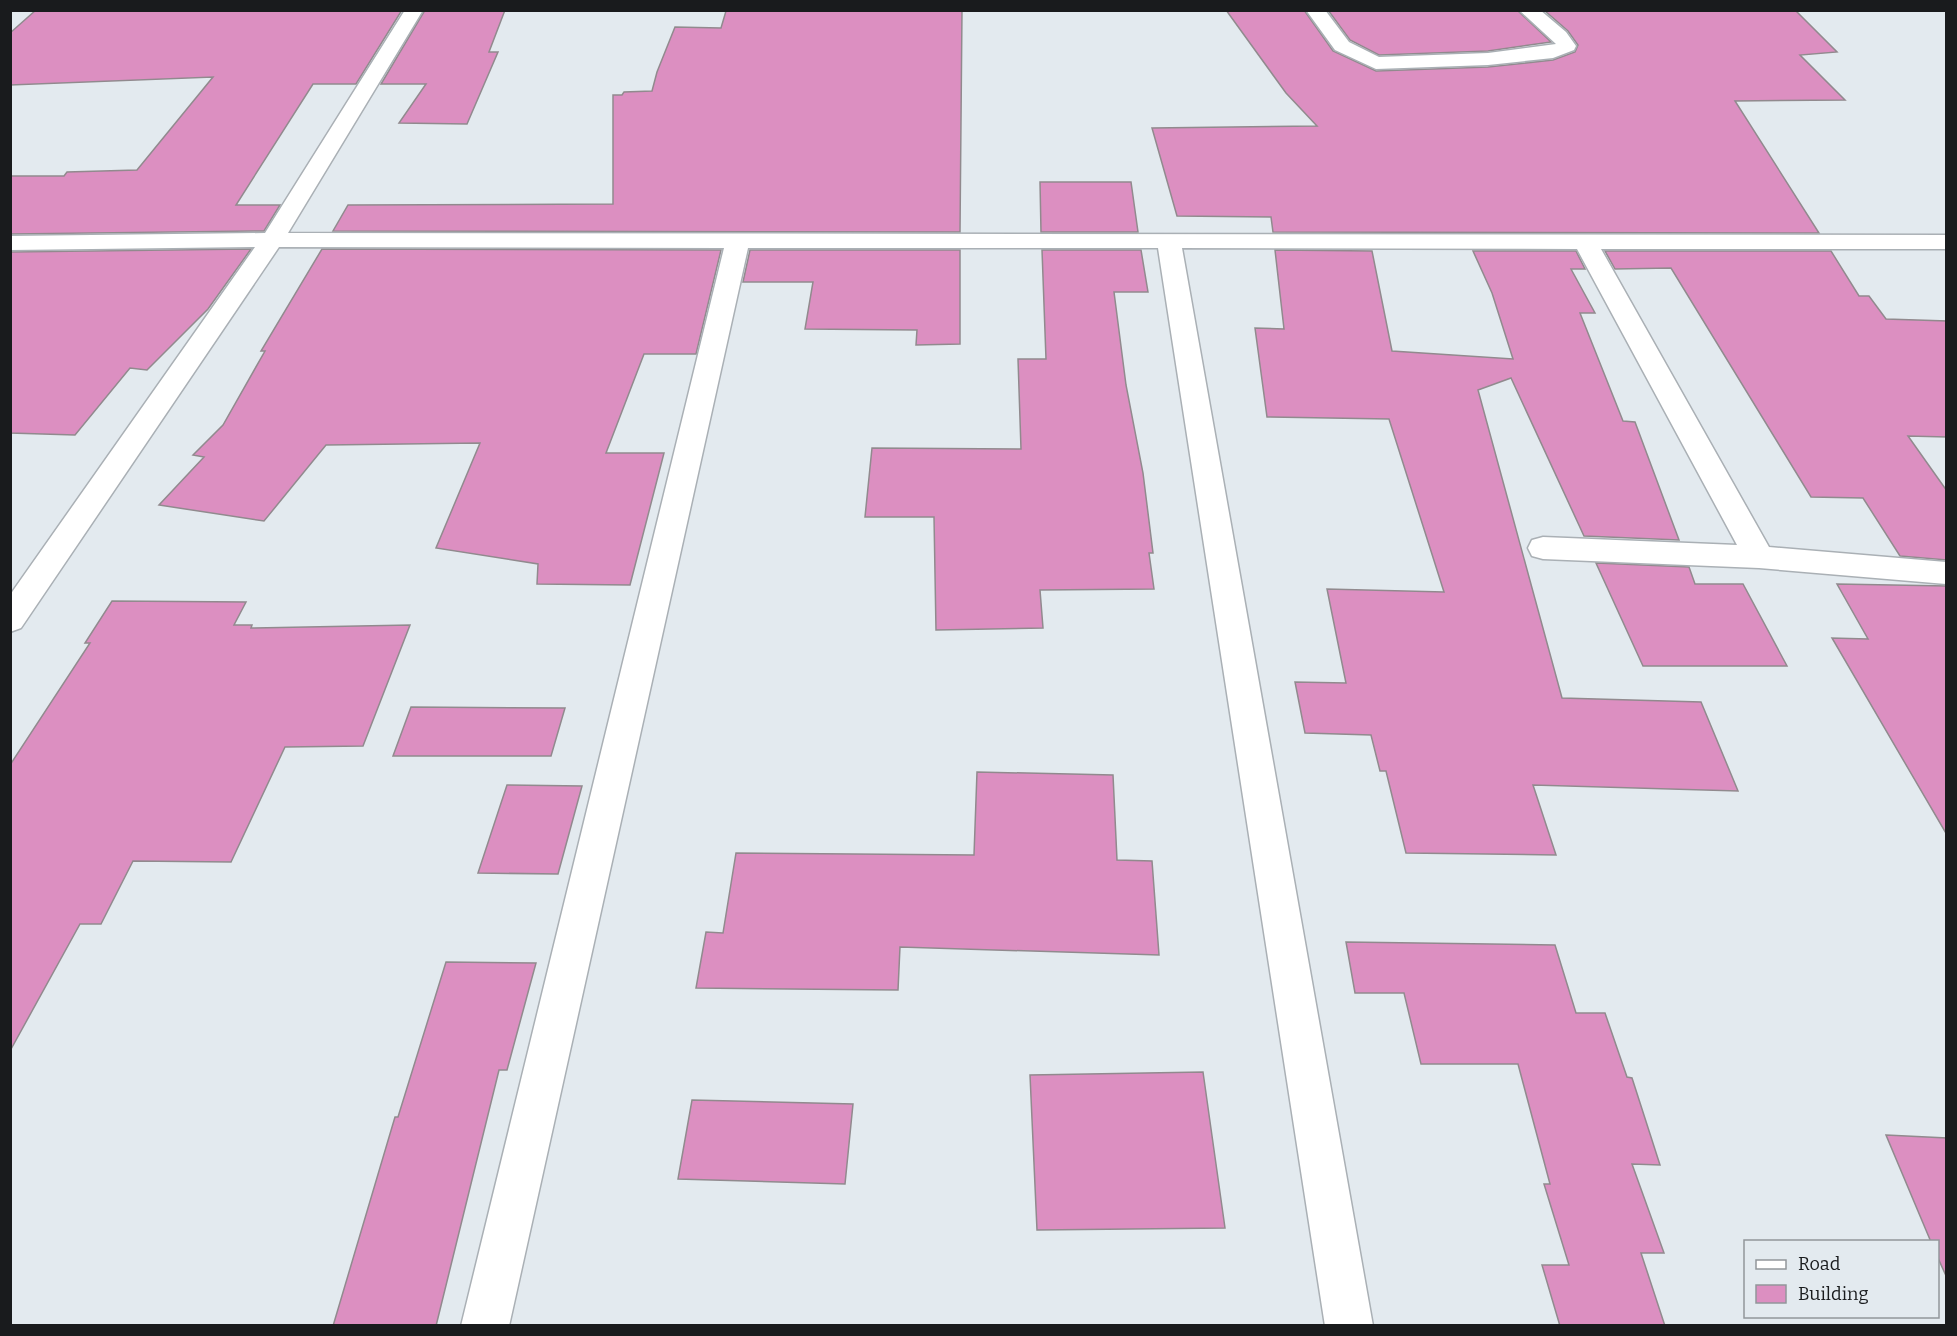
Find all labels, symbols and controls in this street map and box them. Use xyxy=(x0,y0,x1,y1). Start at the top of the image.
legend xyxy=(1744,1240,1939,1318)
text: Road xyxy=(1798,1253,1841,1275)
text: Building xyxy=(1798,1283,1869,1305)

